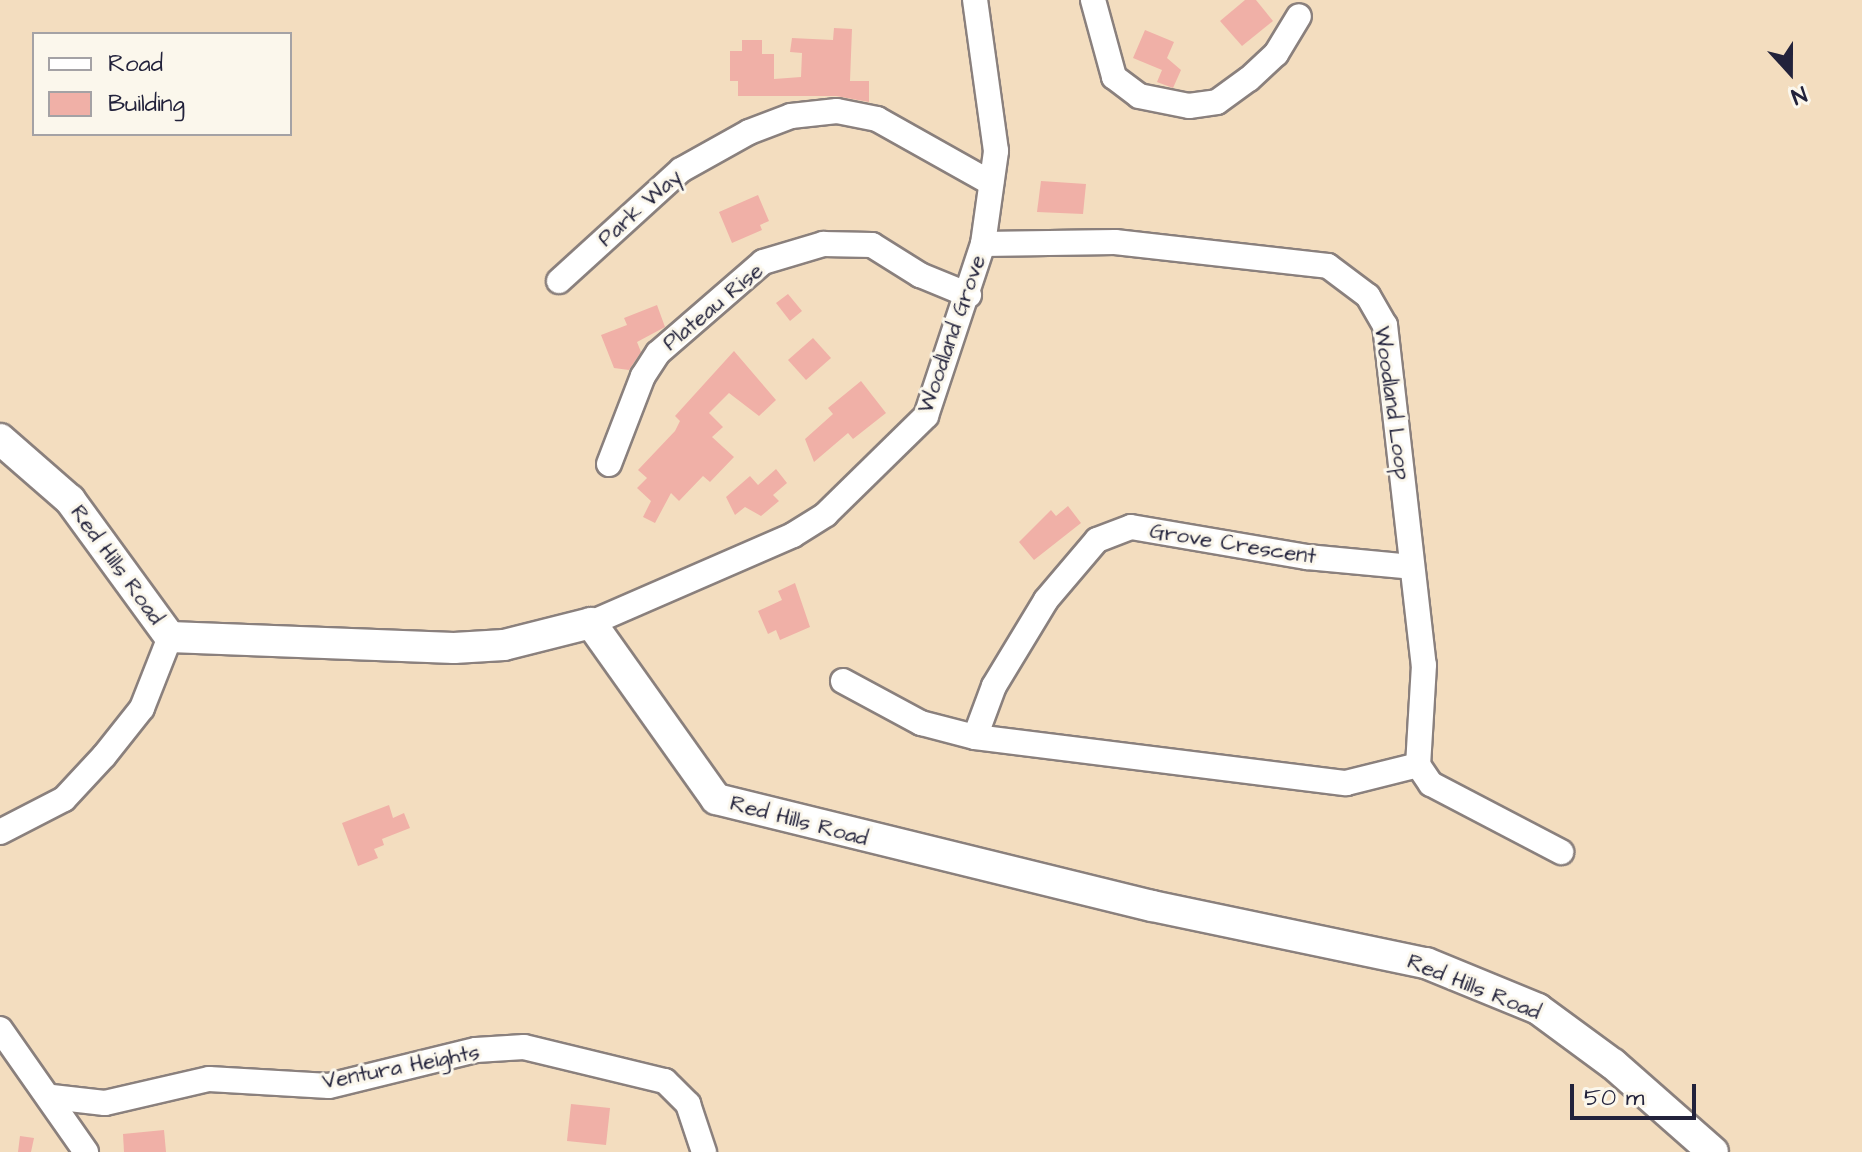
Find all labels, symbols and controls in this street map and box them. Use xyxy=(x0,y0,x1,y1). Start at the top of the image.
legend xyxy=(32,32,292,136)
north arrow xyxy=(1750,32,1830,112)
text: Road xyxy=(108,47,163,81)
text: N xyxy=(1787,78,1811,112)
text: Building xyxy=(108,87,185,121)
street label: Park Way xyxy=(593,164,687,252)
street label: Woodland Grove xyxy=(913,251,991,417)
street label: Plateau Rise xyxy=(658,257,768,357)
street label: Woodland Loop xyxy=(1368,325,1416,481)
street label: Red Hills Road xyxy=(65,500,169,630)
street label: Grove Crescent xyxy=(1148,518,1318,570)
street label: Red Hills Road xyxy=(727,790,871,852)
street label: Red Hills Road xyxy=(1403,948,1545,1026)
street label: Ventura Heights xyxy=(320,1039,482,1095)
scale bar xyxy=(1574,1068,1700,1118)
text: 50 m xyxy=(1584,1081,1644,1115)

